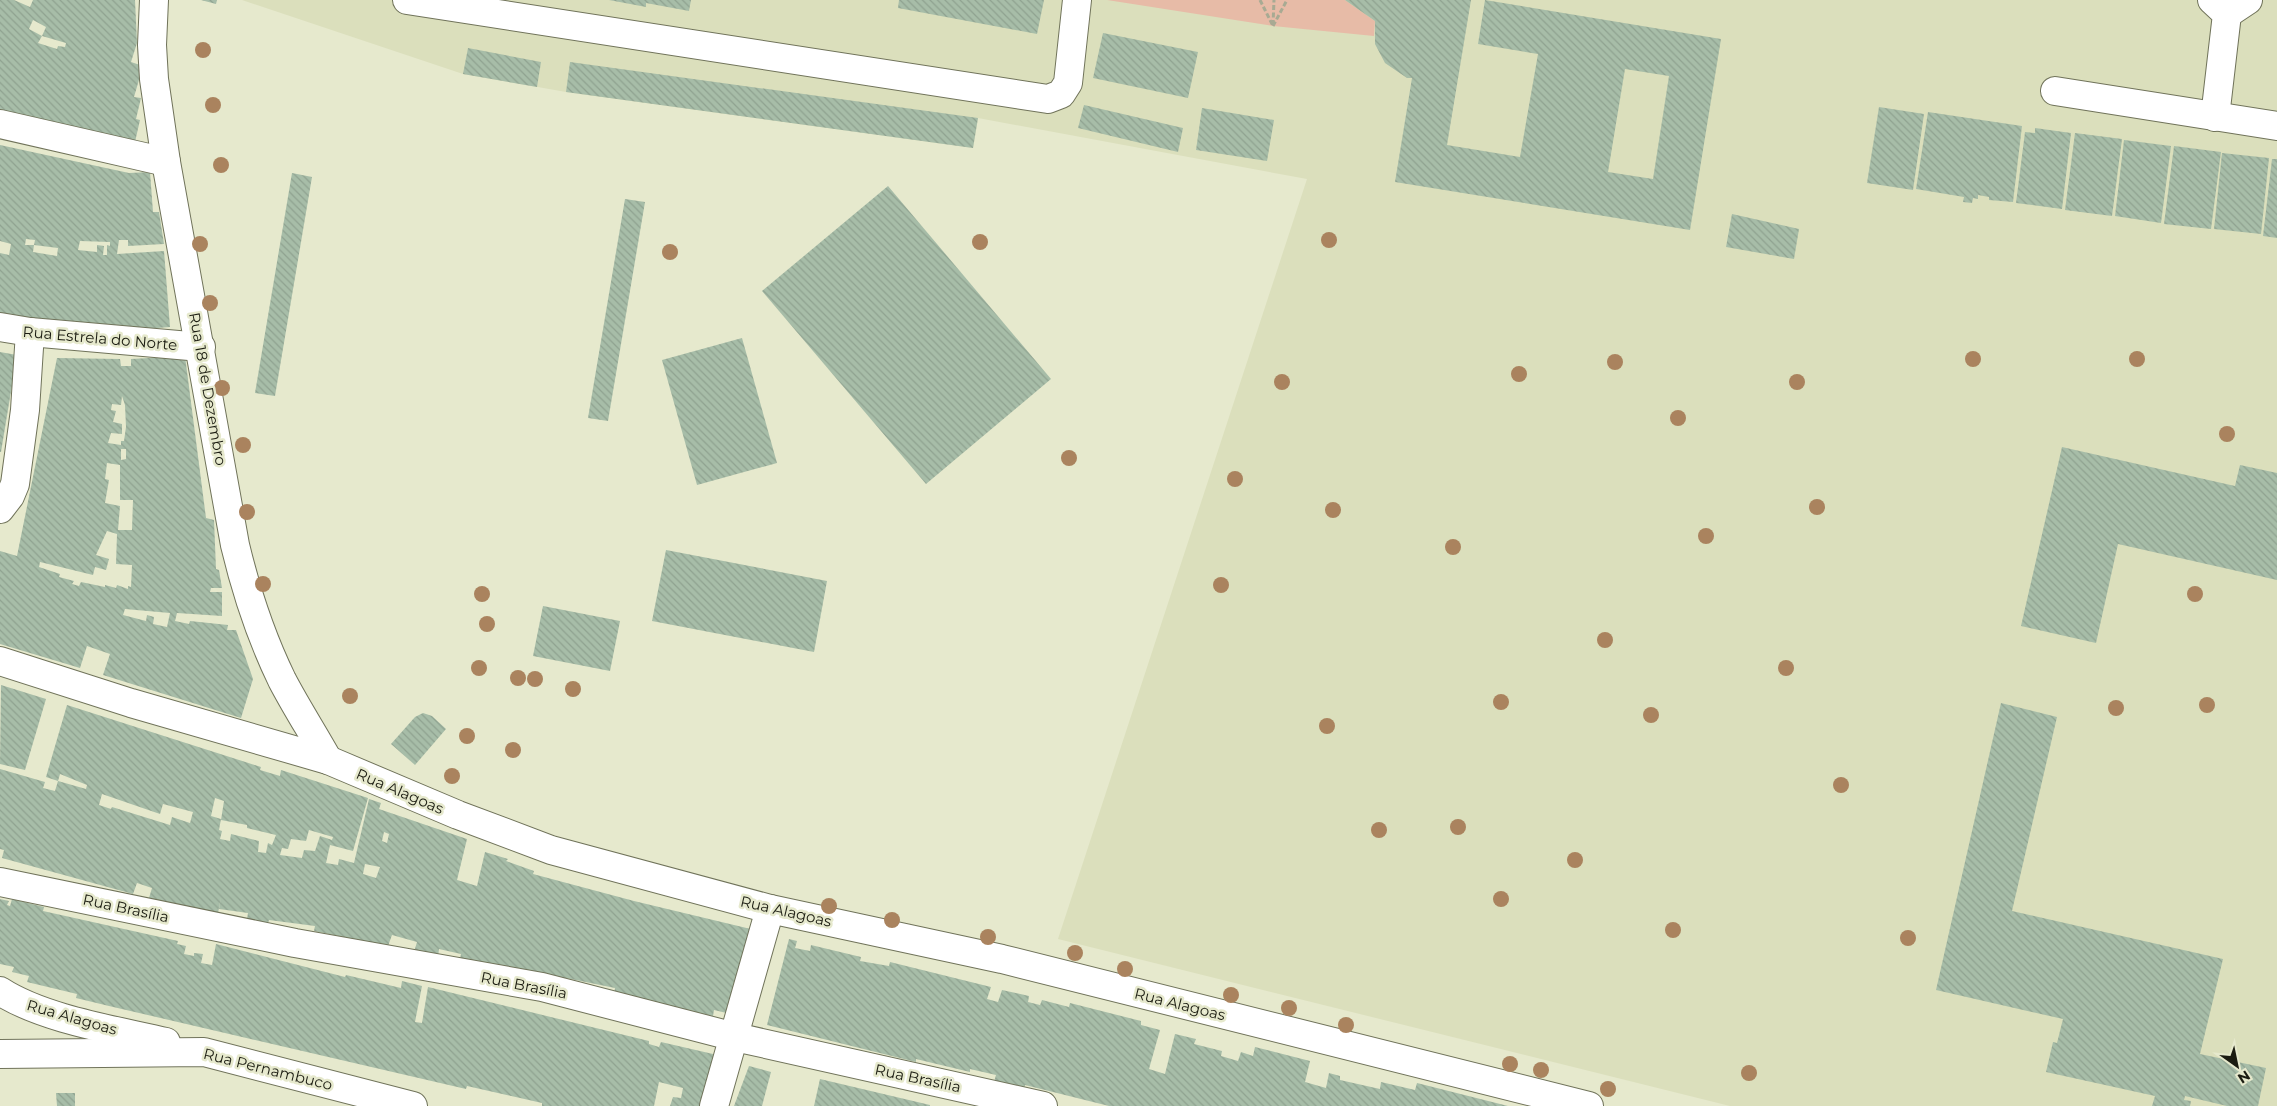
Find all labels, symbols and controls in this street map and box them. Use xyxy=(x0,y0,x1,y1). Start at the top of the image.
street label: Rua 18 de Dezembro xyxy=(185,311,231,467)
street label: Rua Estrela do Norte xyxy=(22,322,178,354)
street label: Rua Alagoas xyxy=(353,764,447,818)
street label: Rua Brasília xyxy=(81,890,171,926)
street label: Rua Alagoas xyxy=(738,891,834,931)
street label: Rua Brasília xyxy=(479,967,569,1003)
street label: Rua Alagoas xyxy=(1133,984,1227,1024)
street label: Rua Alagoas xyxy=(25,995,119,1039)
north arrow xyxy=(2212,1041,2262,1091)
street label: Rua Pernambuco xyxy=(202,1044,334,1094)
street label: Rua Brasília xyxy=(873,1060,963,1096)
text: N xyxy=(2234,1066,2254,1088)

